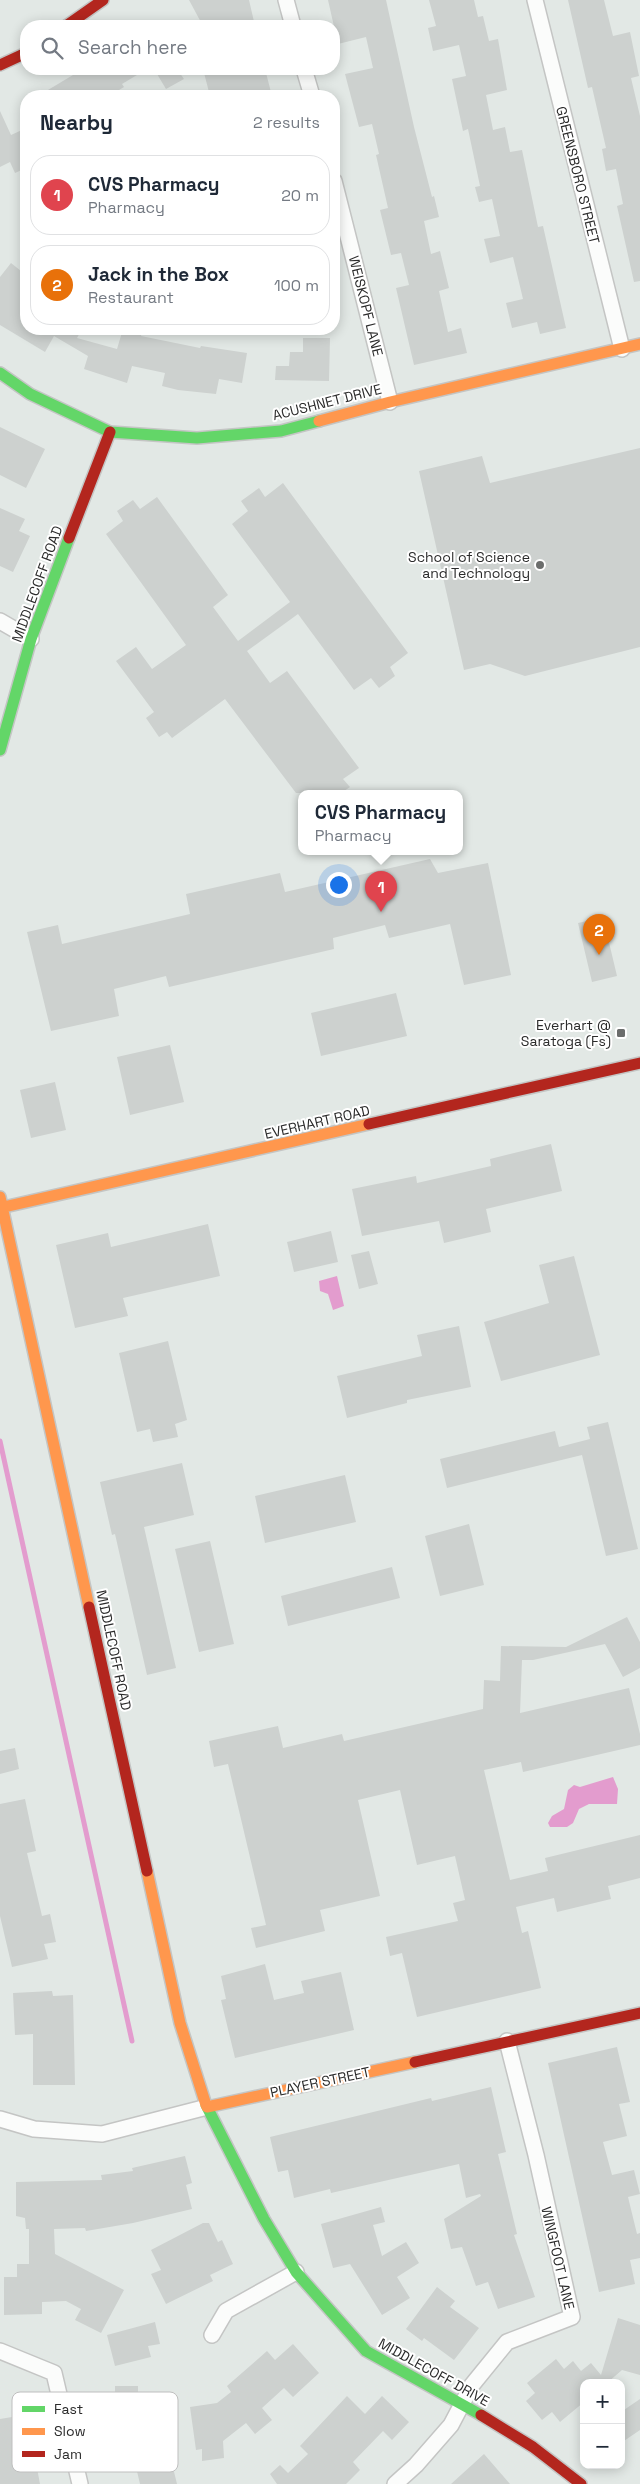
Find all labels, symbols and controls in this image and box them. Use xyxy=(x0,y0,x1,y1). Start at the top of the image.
search box xyxy=(20,20,340,75)
icon: search xyxy=(38,34,66,62)
text: Search here xyxy=(78,35,188,60)
street label: GREENSBORO STREET xyxy=(552,104,604,246)
text: Nearby xyxy=(40,109,113,136)
text: 2 results xyxy=(253,112,320,133)
text: CVS Pharmacy xyxy=(88,172,220,197)
text: 1 xyxy=(53,185,61,206)
text: 20 m xyxy=(281,185,319,206)
text: Pharmacy xyxy=(88,197,165,218)
street label: WEISKOPF LANE xyxy=(345,254,387,358)
text: Jack in the Box xyxy=(88,262,229,287)
text: 2 xyxy=(52,275,62,296)
text: 100 m xyxy=(274,275,319,296)
text: Restaurant xyxy=(88,287,174,308)
street label: ACUSHNET DRIVE xyxy=(271,380,383,424)
street label: MIDDLECOFF ROAD xyxy=(8,523,66,645)
place label: School of Science and Technology xyxy=(408,548,530,582)
marker: School of Science and Technology xyxy=(534,559,546,571)
popup xyxy=(298,790,463,855)
text: CVS Pharmacy xyxy=(315,800,446,825)
text: Pharmacy xyxy=(315,825,391,846)
pin: 1 xyxy=(365,871,397,912)
your location xyxy=(326,872,352,898)
pin: 2 xyxy=(583,914,615,955)
place label: Everhart @ Saratoga (Fs) xyxy=(521,1016,611,1050)
marker: Everhart @ Saratoga (Fs) xyxy=(615,1027,627,1039)
street label: EVERHART ROAD xyxy=(263,1101,371,1143)
street label: MIDDLECOFF ROAD xyxy=(92,1588,136,1712)
street label: PLAYER STREET xyxy=(268,2063,372,2101)
street label: WINGFOOT LANE xyxy=(537,2205,579,2311)
street label: MIDDLECOFF DRIVE xyxy=(375,2334,493,2410)
map controls xyxy=(580,2379,625,2469)
button: + xyxy=(580,2379,625,2424)
legend xyxy=(12,2392,178,2472)
text: Fast xyxy=(54,2400,83,2418)
text: Slow xyxy=(54,2422,86,2440)
button: − xyxy=(580,2424,625,2469)
text: Jam xyxy=(54,2445,82,2463)

